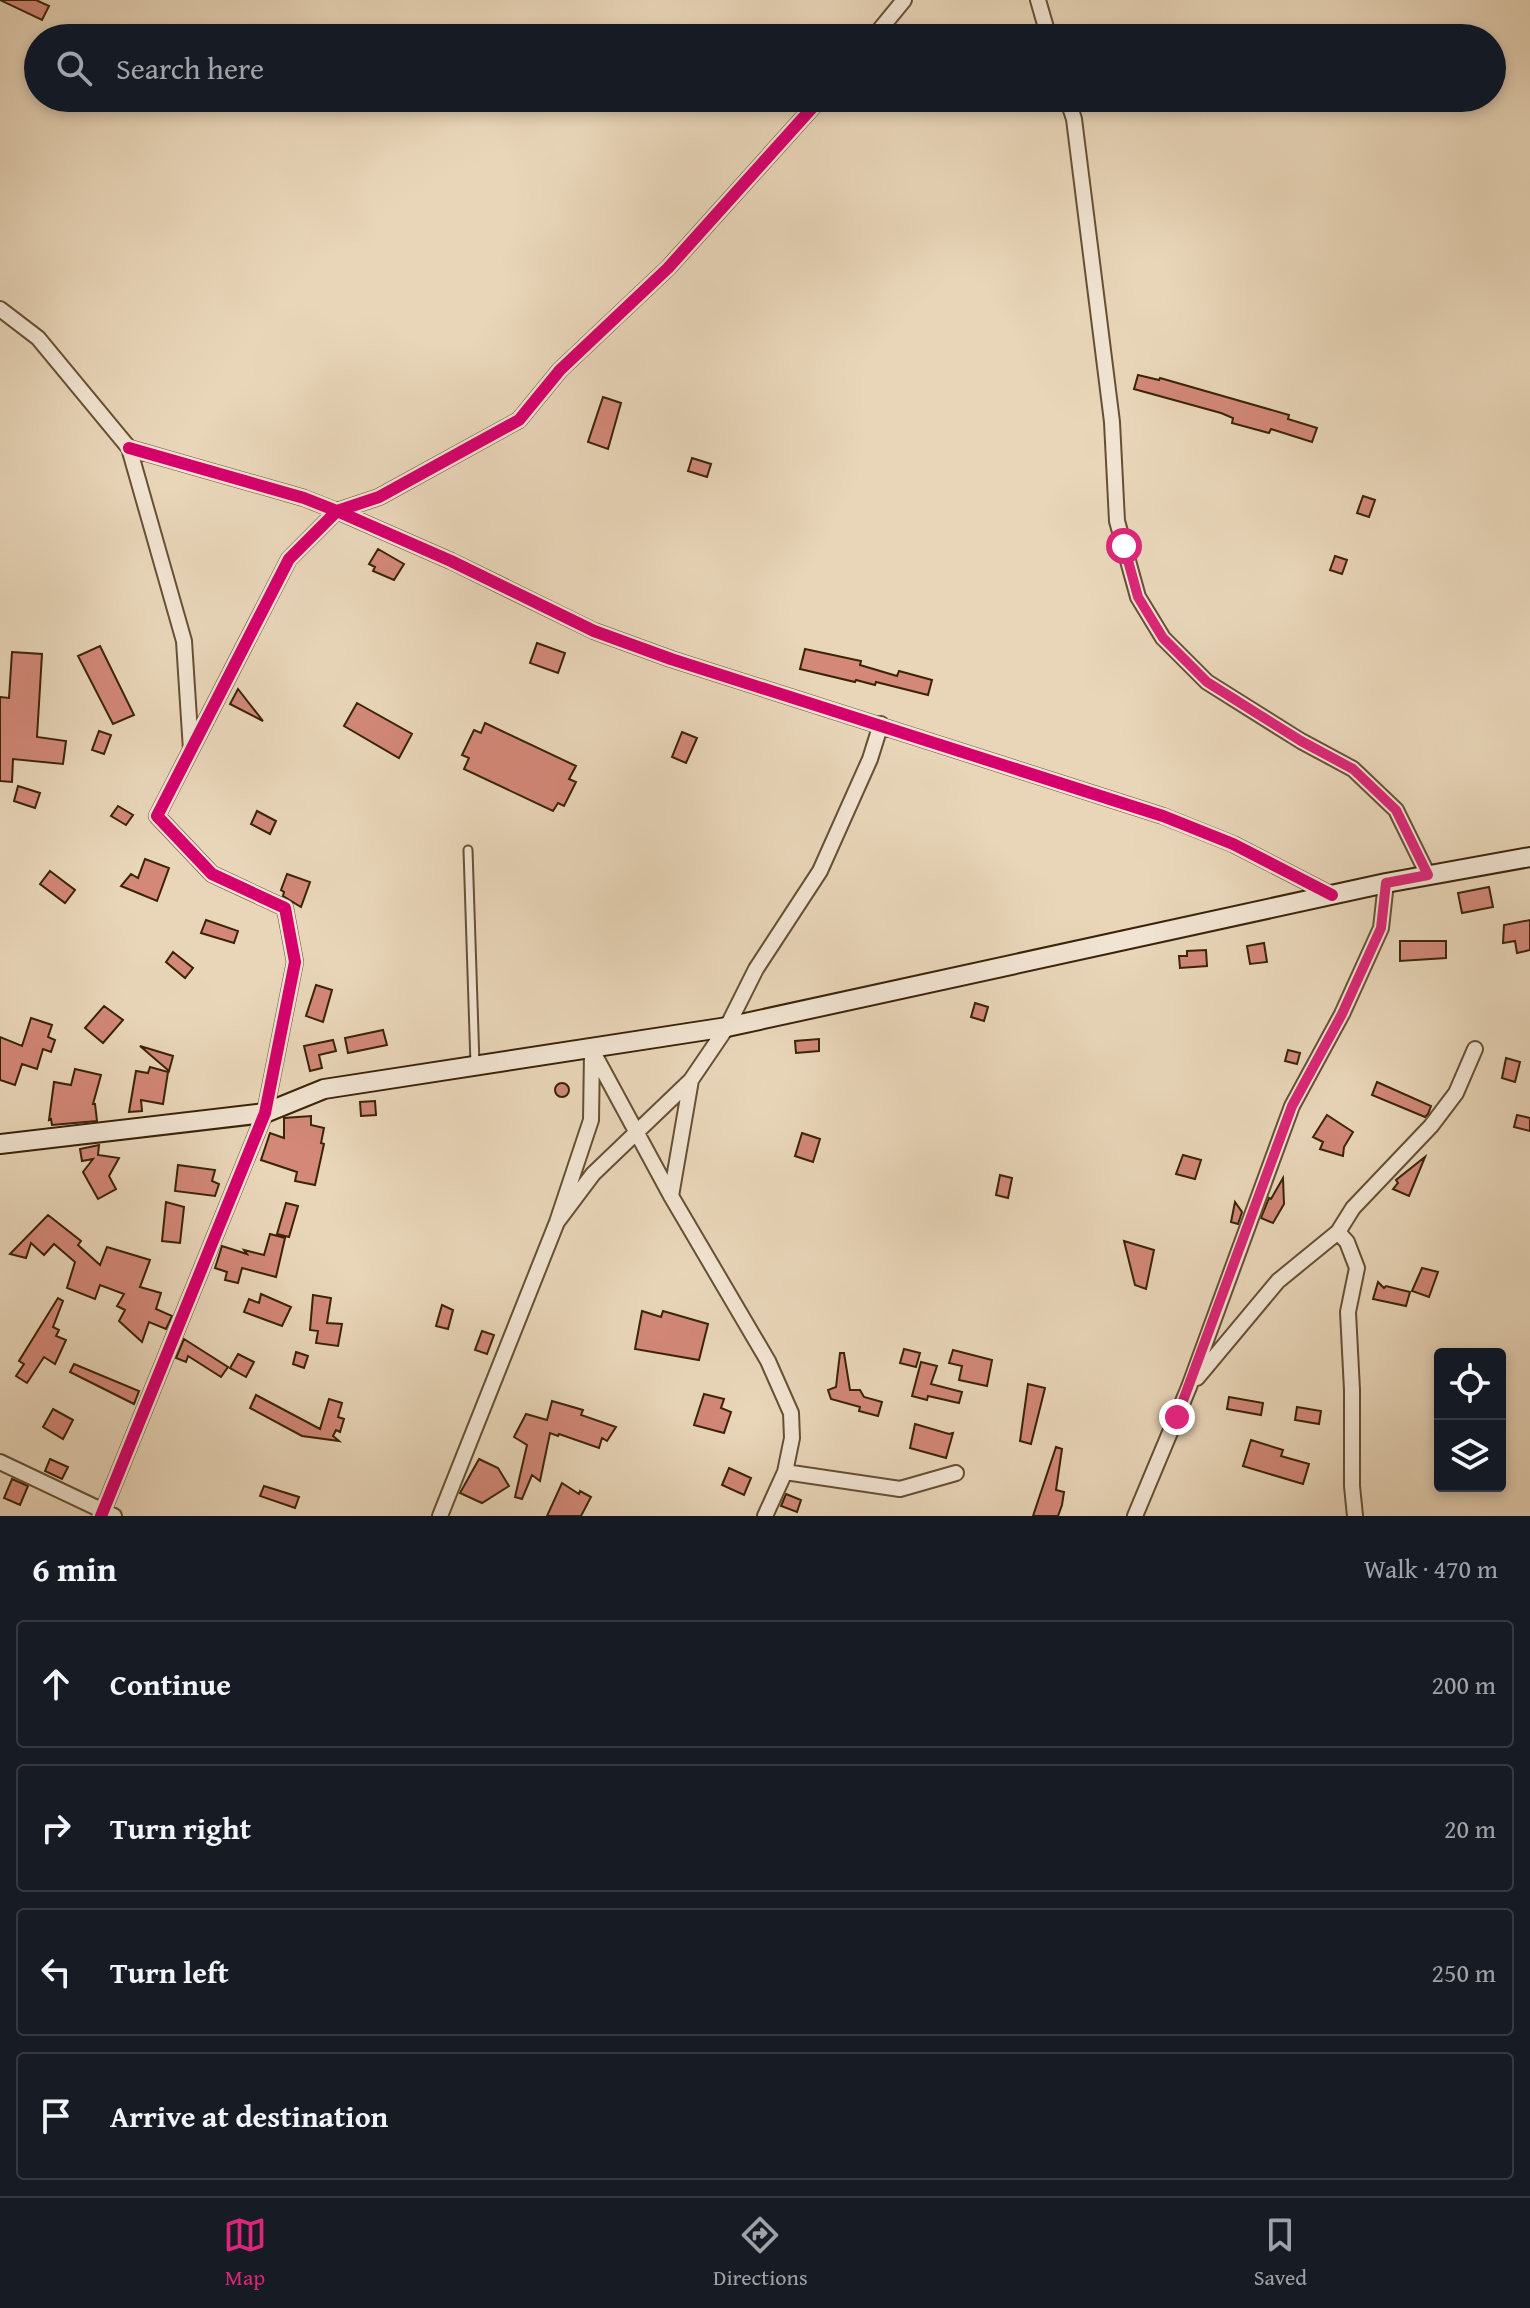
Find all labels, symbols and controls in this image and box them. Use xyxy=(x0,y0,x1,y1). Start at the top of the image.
search box xyxy=(24,24,1506,112)
icon: search xyxy=(52,46,96,90)
text: Search here xyxy=(116,46,264,90)
route start xyxy=(1106,528,1142,564)
map controls xyxy=(1434,1348,1506,1492)
button: locate xyxy=(1434,1348,1506,1420)
route end xyxy=(1159,1399,1195,1435)
button: layers xyxy=(1434,1420,1506,1492)
text: 6 min xyxy=(32,1544,117,1593)
text: Walk · 470 m xyxy=(1364,1549,1498,1588)
icon: ahead xyxy=(34,1662,78,1706)
text: Continue xyxy=(110,1662,231,1706)
text: 200 m xyxy=(1431,1665,1496,1704)
icon: right xyxy=(34,1806,78,1850)
text: Turn right xyxy=(110,1806,251,1850)
text: 20 m xyxy=(1444,1809,1496,1848)
icon: left xyxy=(34,1950,78,1994)
text: Turn left xyxy=(110,1950,229,1994)
text: 250 m xyxy=(1431,1953,1496,1992)
icon: arrive xyxy=(34,2094,78,2138)
text: Arrive at destination xyxy=(110,2094,388,2138)
tab: Map xyxy=(223,2213,267,2293)
tab: Directions xyxy=(713,2213,808,2293)
tab: Saved xyxy=(1254,2213,1307,2293)

